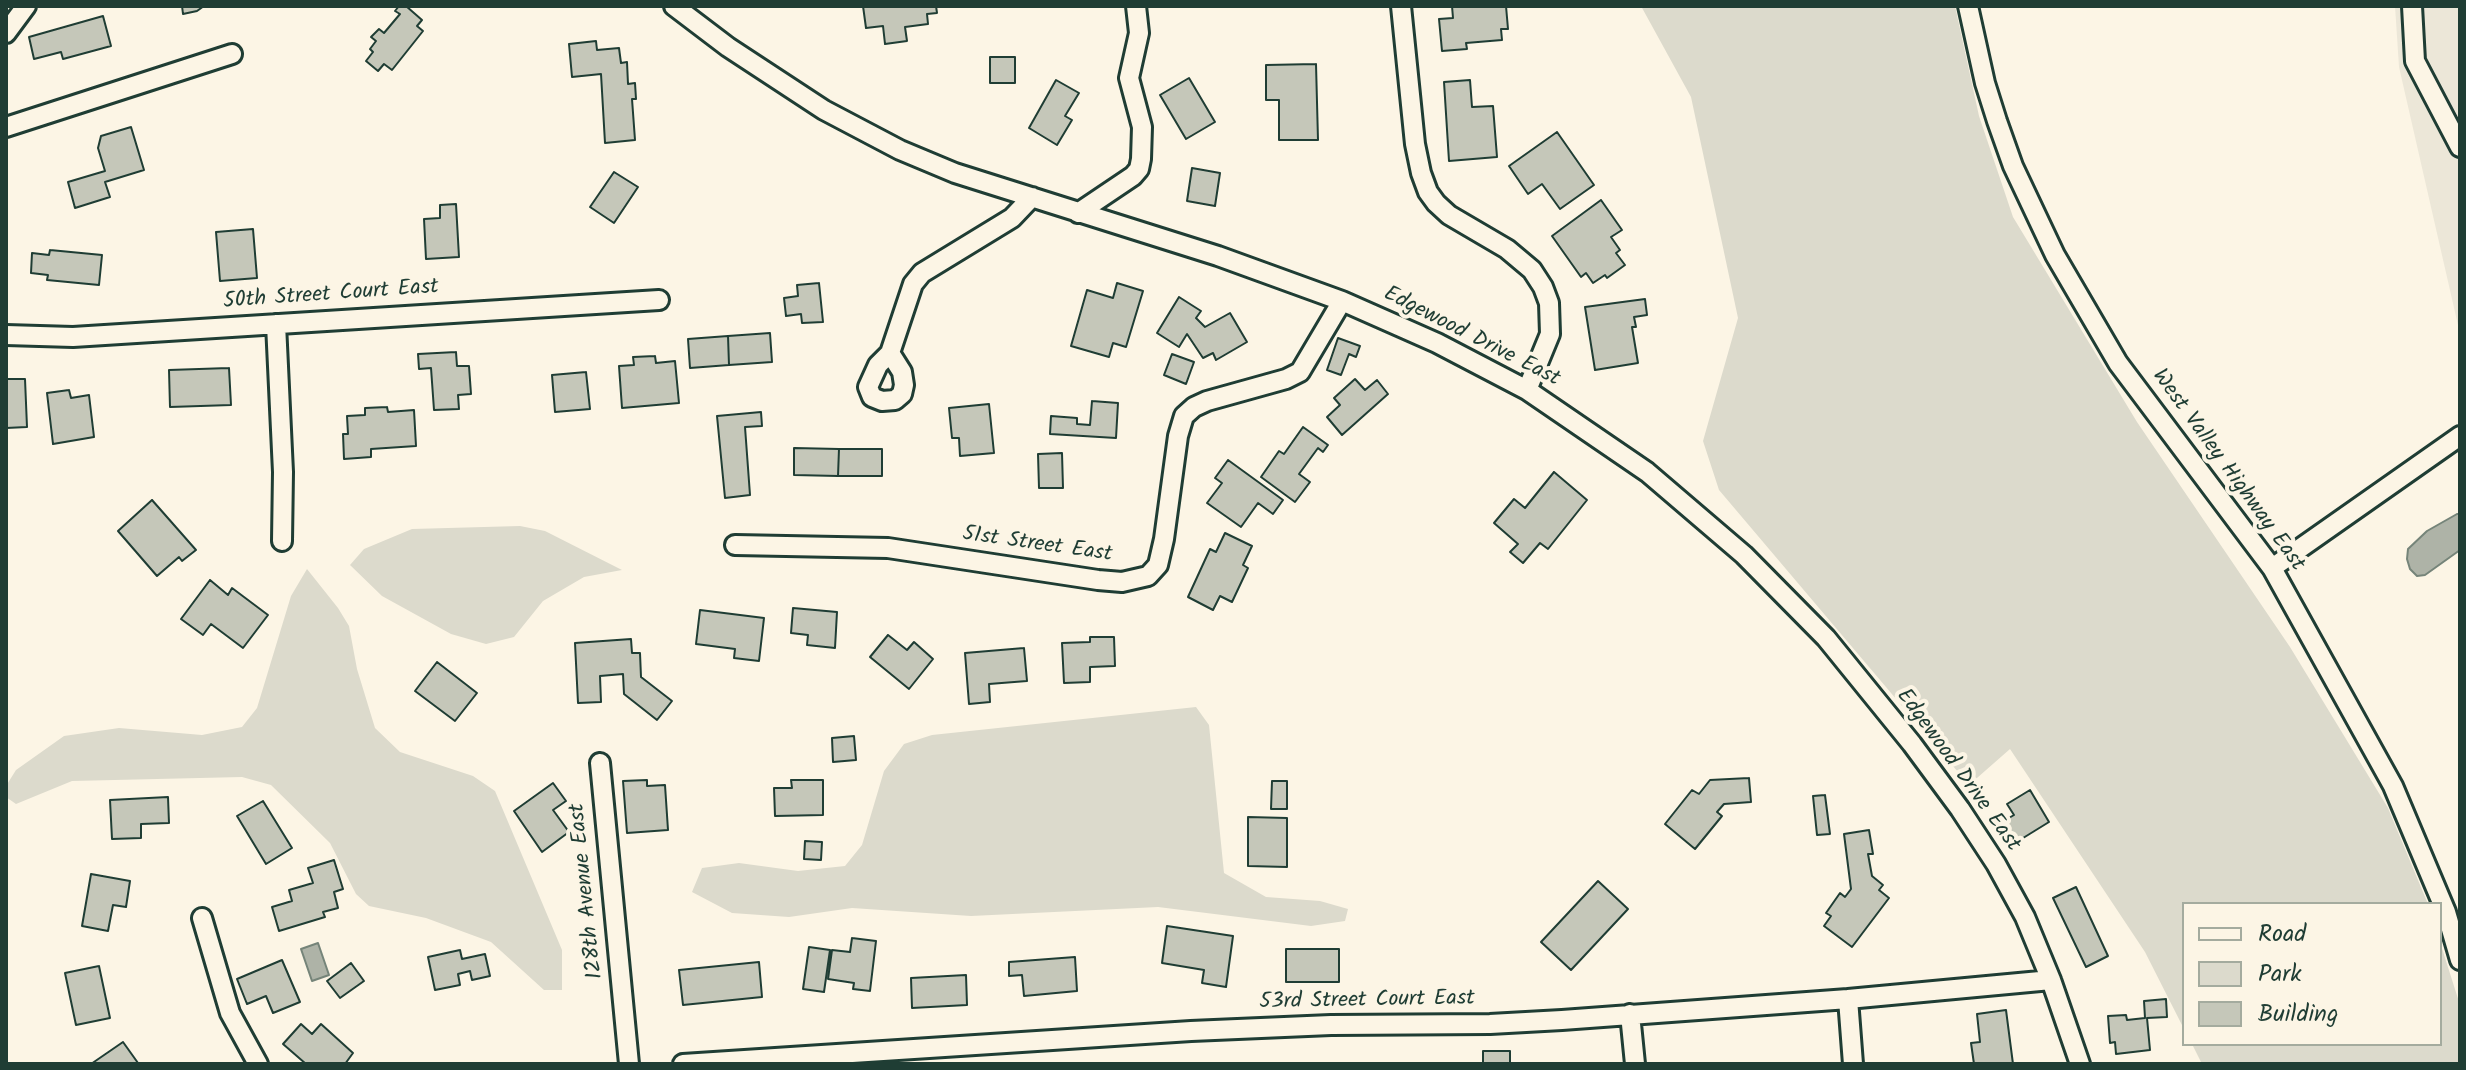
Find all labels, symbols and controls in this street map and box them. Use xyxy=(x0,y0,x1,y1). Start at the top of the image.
street label: 50th Street Court East xyxy=(222,275,440,317)
street label: Edgewood Drive East xyxy=(1378,282,1564,394)
street label: West Valley Highway East xyxy=(2145,365,2309,577)
street label: 51st Street East xyxy=(960,522,1114,570)
street label: Edgewood Drive East xyxy=(1889,685,2025,857)
street label: 128th Avenue East xyxy=(566,802,610,980)
legend xyxy=(2182,902,2442,1046)
text: Road xyxy=(2258,915,2306,954)
text: Park xyxy=(2258,955,2302,994)
street label: 53rd Street Court East xyxy=(1259,987,1475,1017)
text: Building xyxy=(2258,995,2338,1034)

